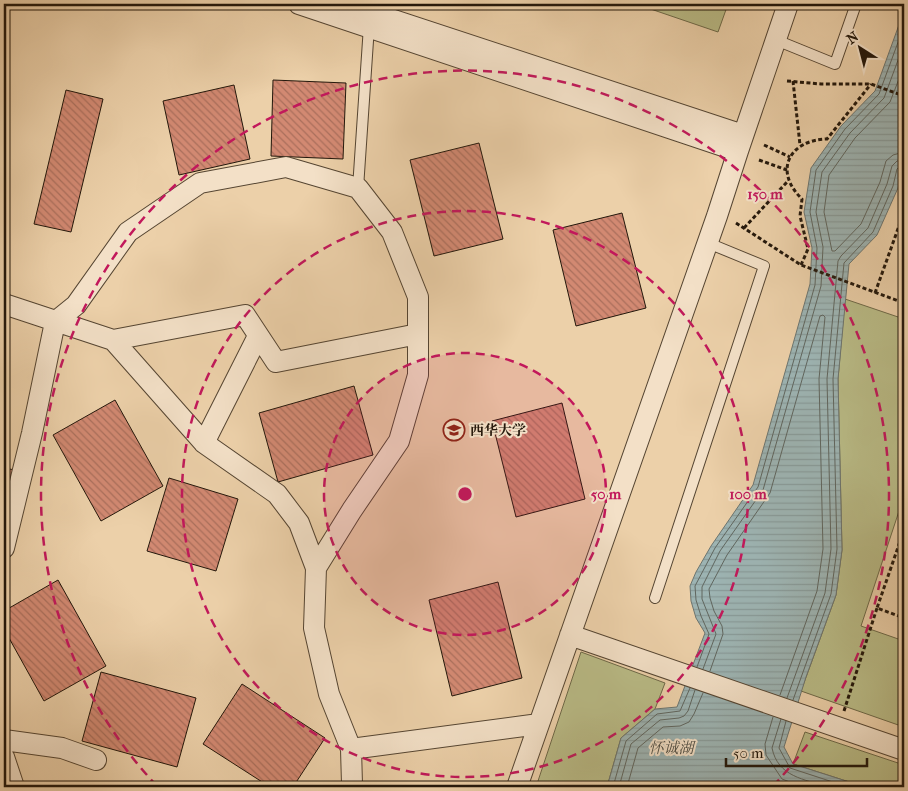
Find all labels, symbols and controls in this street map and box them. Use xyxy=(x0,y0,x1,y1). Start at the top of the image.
north arrow xyxy=(836,22,886,72)
text: N xyxy=(843,28,862,48)
text: 150 m xyxy=(747,185,783,203)
school or university icon: 西华大学 xyxy=(442,418,466,442)
place label: 西华大学 xyxy=(470,422,526,439)
centre of rings xyxy=(456,485,474,503)
text: 50 m xyxy=(591,485,622,503)
text: 100 m xyxy=(729,485,767,503)
scale bar xyxy=(726,736,867,768)
water label: 怀诚湖 xyxy=(648,739,696,757)
text: 50 m xyxy=(733,744,764,762)

